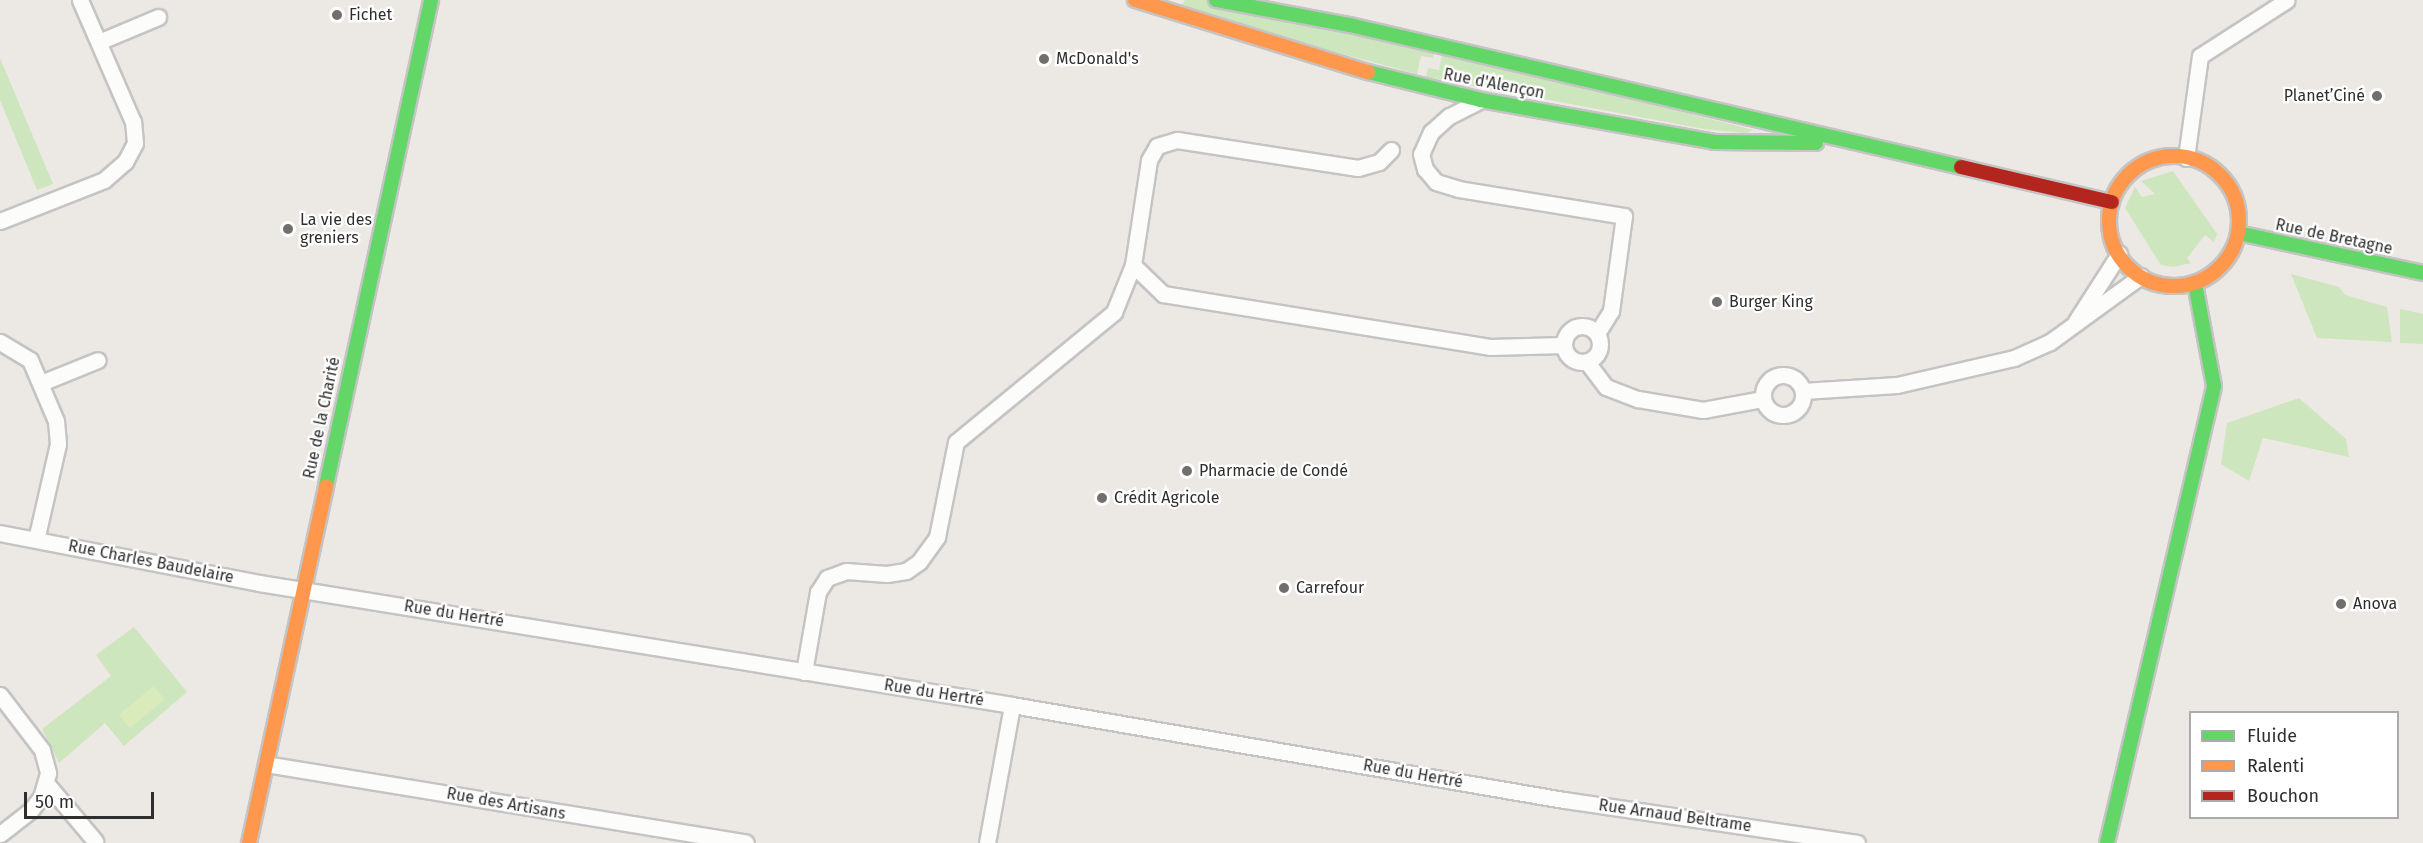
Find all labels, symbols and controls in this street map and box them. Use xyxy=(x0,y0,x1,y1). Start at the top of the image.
place label: Fichet xyxy=(349,5,392,25)
marker: Fichet xyxy=(330,8,344,22)
place label: McDonald's xyxy=(1056,49,1139,69)
marker: McDonald's xyxy=(1037,52,1051,66)
street label: Rue d'Alençon xyxy=(1442,65,1546,103)
place label: Planet’Ciné xyxy=(2284,86,2365,106)
marker: Planet’Ciné xyxy=(2370,89,2384,103)
place label: La vie des greniers xyxy=(300,210,372,248)
street label: Rue de Bretagne xyxy=(2274,215,2394,259)
marker: La vie des greniers xyxy=(281,222,295,236)
place label: Burger King xyxy=(1729,292,1813,312)
marker: Burger King xyxy=(1710,295,1724,309)
street label: Rue de la Charité xyxy=(300,355,344,481)
place label: Pharmacie de Condé xyxy=(1199,461,1348,481)
marker: Pharmacie de Condé xyxy=(1180,464,1194,478)
place label: Crédit Agricole xyxy=(1114,488,1219,508)
marker: Crédit Agricole xyxy=(1095,491,1109,505)
street label: Rue Charles Baudelaire xyxy=(67,537,235,587)
place label: Carrefour xyxy=(1296,578,1364,598)
marker: Carrefour xyxy=(1277,581,1291,595)
place label: Anova xyxy=(2353,594,2397,614)
street label: Rue du Hertré xyxy=(403,597,505,631)
marker: Anova xyxy=(2334,597,2348,611)
street label: Rue du Hertré xyxy=(883,676,985,710)
legend xyxy=(2189,711,2399,819)
text: Fluide xyxy=(2247,725,2297,747)
text: Ralenti xyxy=(2247,755,2304,777)
street label: Rue du Hertré xyxy=(1362,756,1464,792)
scale bar xyxy=(27,780,158,818)
street label: Rue des Artisans xyxy=(445,784,567,824)
text: Bouchon xyxy=(2247,785,2319,807)
text: 50 m xyxy=(35,791,74,813)
street label: Rue Arnaud Beltrame xyxy=(1597,796,1753,836)

